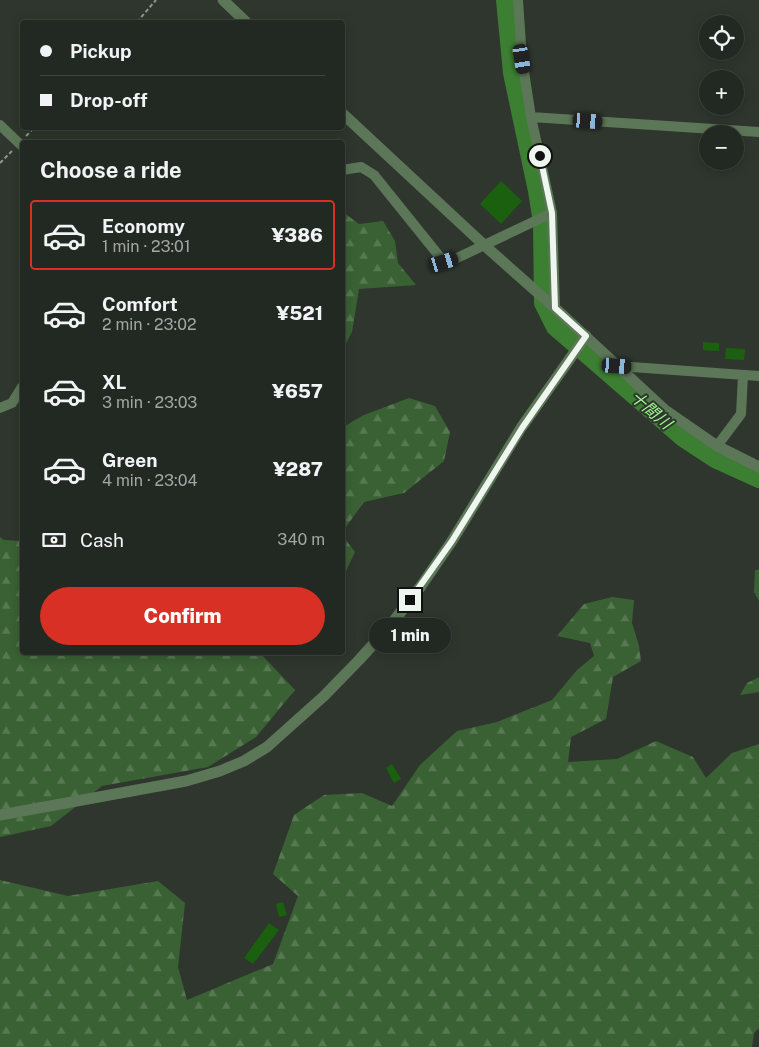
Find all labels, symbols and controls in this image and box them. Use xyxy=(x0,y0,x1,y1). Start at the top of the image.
map controls xyxy=(699,15,744,170)
button: locate xyxy=(699,15,744,60)
text: Pickup xyxy=(70,40,132,62)
car xyxy=(512,43,531,75)
button: + xyxy=(699,70,744,115)
text: Drop-off xyxy=(70,89,147,111)
car xyxy=(572,112,603,130)
button: − xyxy=(699,125,744,170)
route start xyxy=(529,145,551,167)
text: Choose a ride xyxy=(40,157,182,183)
icon: car xyxy=(42,213,87,258)
text: Economy xyxy=(102,215,185,237)
text: ¥386 xyxy=(271,224,323,246)
text: 1 min · 23:01 xyxy=(102,237,190,256)
car xyxy=(427,250,460,274)
icon: car xyxy=(42,291,87,336)
text: Comfort xyxy=(102,293,178,315)
text: ¥521 xyxy=(276,302,323,324)
text: 2 min · 23:02 xyxy=(102,315,196,334)
car xyxy=(601,357,632,375)
icon: car xyxy=(42,369,87,414)
text: XL xyxy=(102,371,127,393)
text: ¥657 xyxy=(272,380,323,402)
water label: 十間川 xyxy=(627,387,677,434)
text: 3 min · 23:03 xyxy=(102,393,197,412)
icon: car xyxy=(42,447,87,492)
text: Green xyxy=(102,449,157,471)
text: ¥287 xyxy=(273,458,323,480)
text: 4 min · 23:04 xyxy=(102,471,197,490)
icon: cash xyxy=(40,526,68,554)
text: Cash xyxy=(80,529,124,551)
text: 340 m xyxy=(277,530,325,549)
button: Confirm xyxy=(40,587,325,645)
route end xyxy=(399,589,421,611)
callout: 1 min xyxy=(369,618,451,652)
text: 1 min xyxy=(390,626,430,645)

